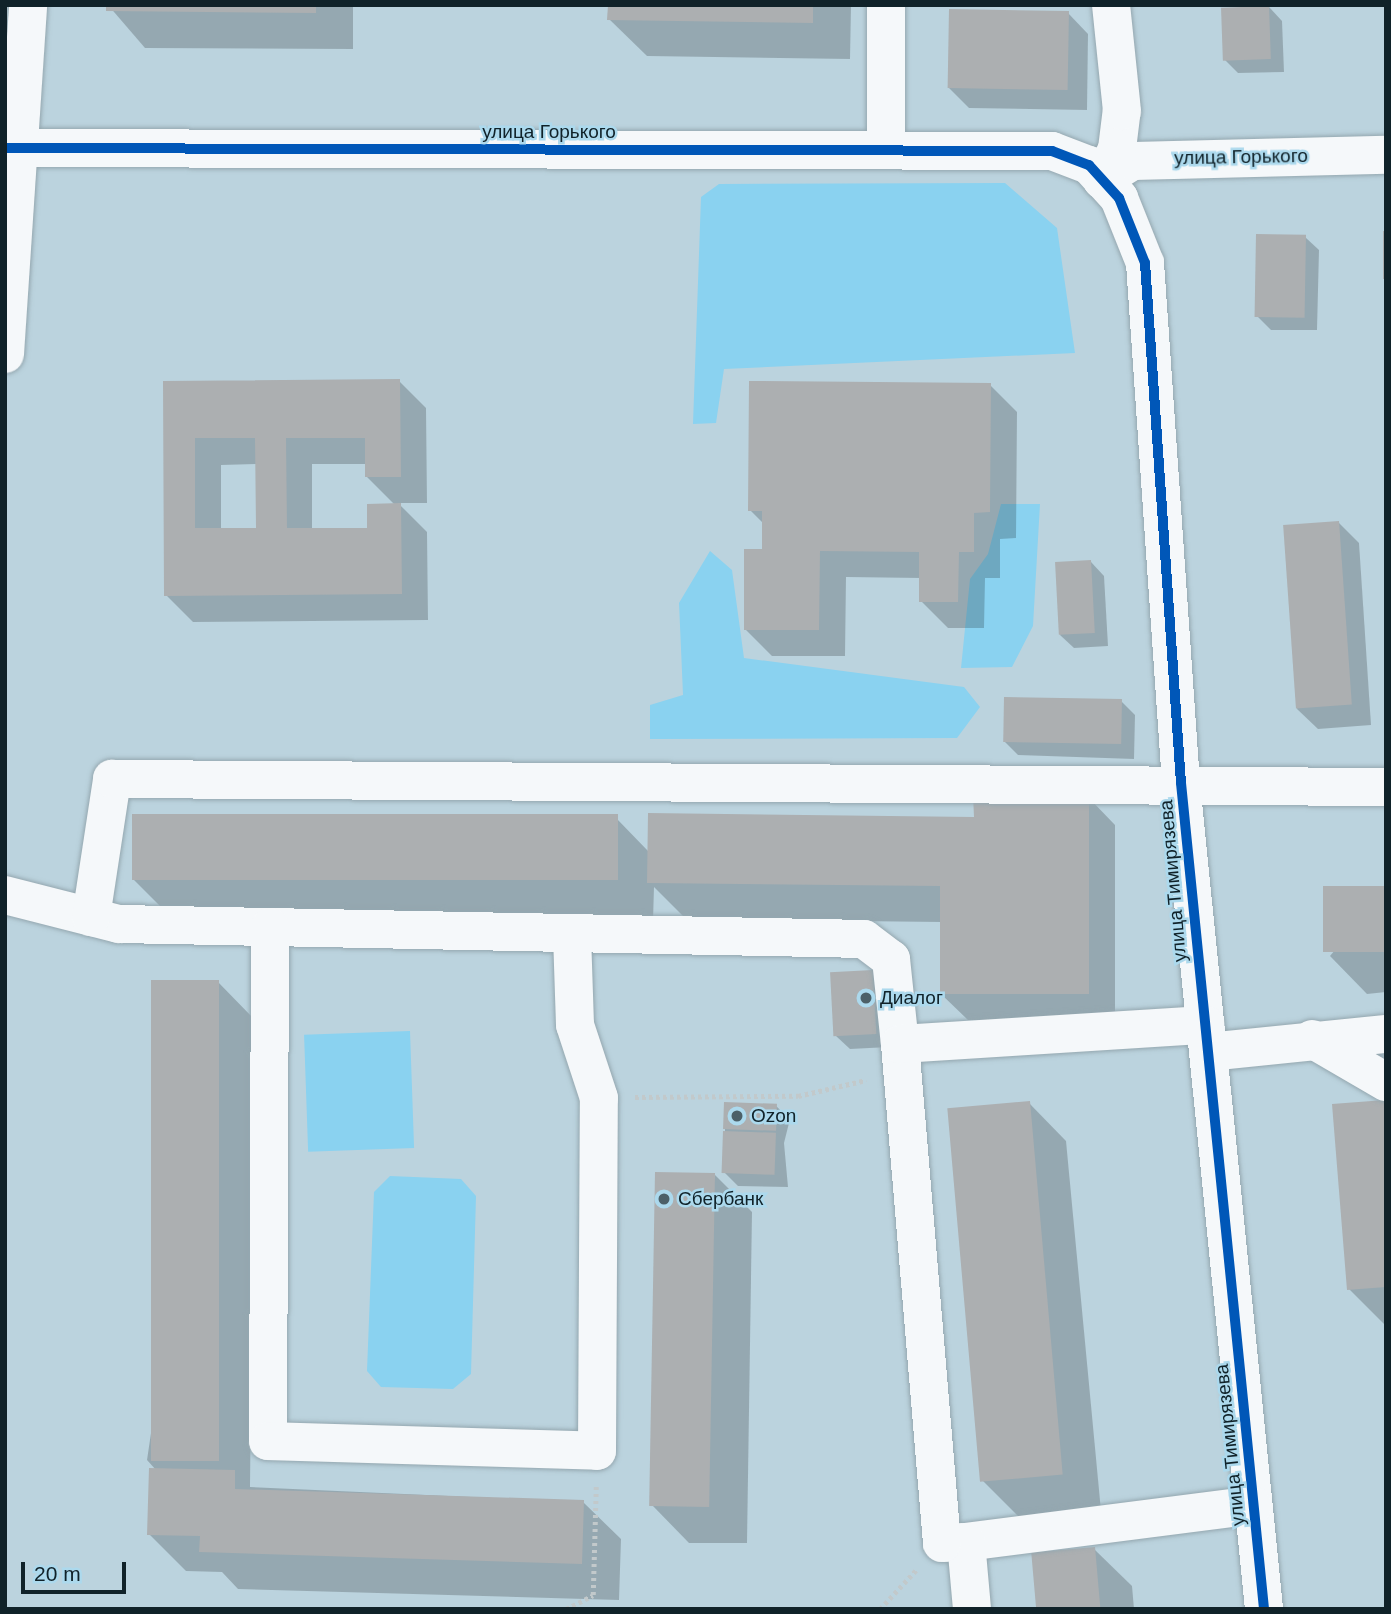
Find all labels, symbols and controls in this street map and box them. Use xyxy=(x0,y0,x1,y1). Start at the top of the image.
street label: улица Горького xyxy=(482,121,616,143)
street label: улица Горького xyxy=(1174,144,1308,170)
street label: улица Тимирязева xyxy=(1155,799,1191,963)
place label: Диалог xyxy=(880,987,943,1009)
marker: Диалог xyxy=(858,990,874,1006)
place label: Ozon xyxy=(751,1105,796,1127)
marker: Ozon xyxy=(729,1108,745,1124)
place label: Сбербанк xyxy=(678,1188,763,1210)
marker: Сбербанк xyxy=(656,1191,672,1207)
street label: улица Тимирязева xyxy=(1210,1363,1250,1527)
scale bar xyxy=(24,1548,130,1592)
text: 20 m xyxy=(34,1562,81,1585)

